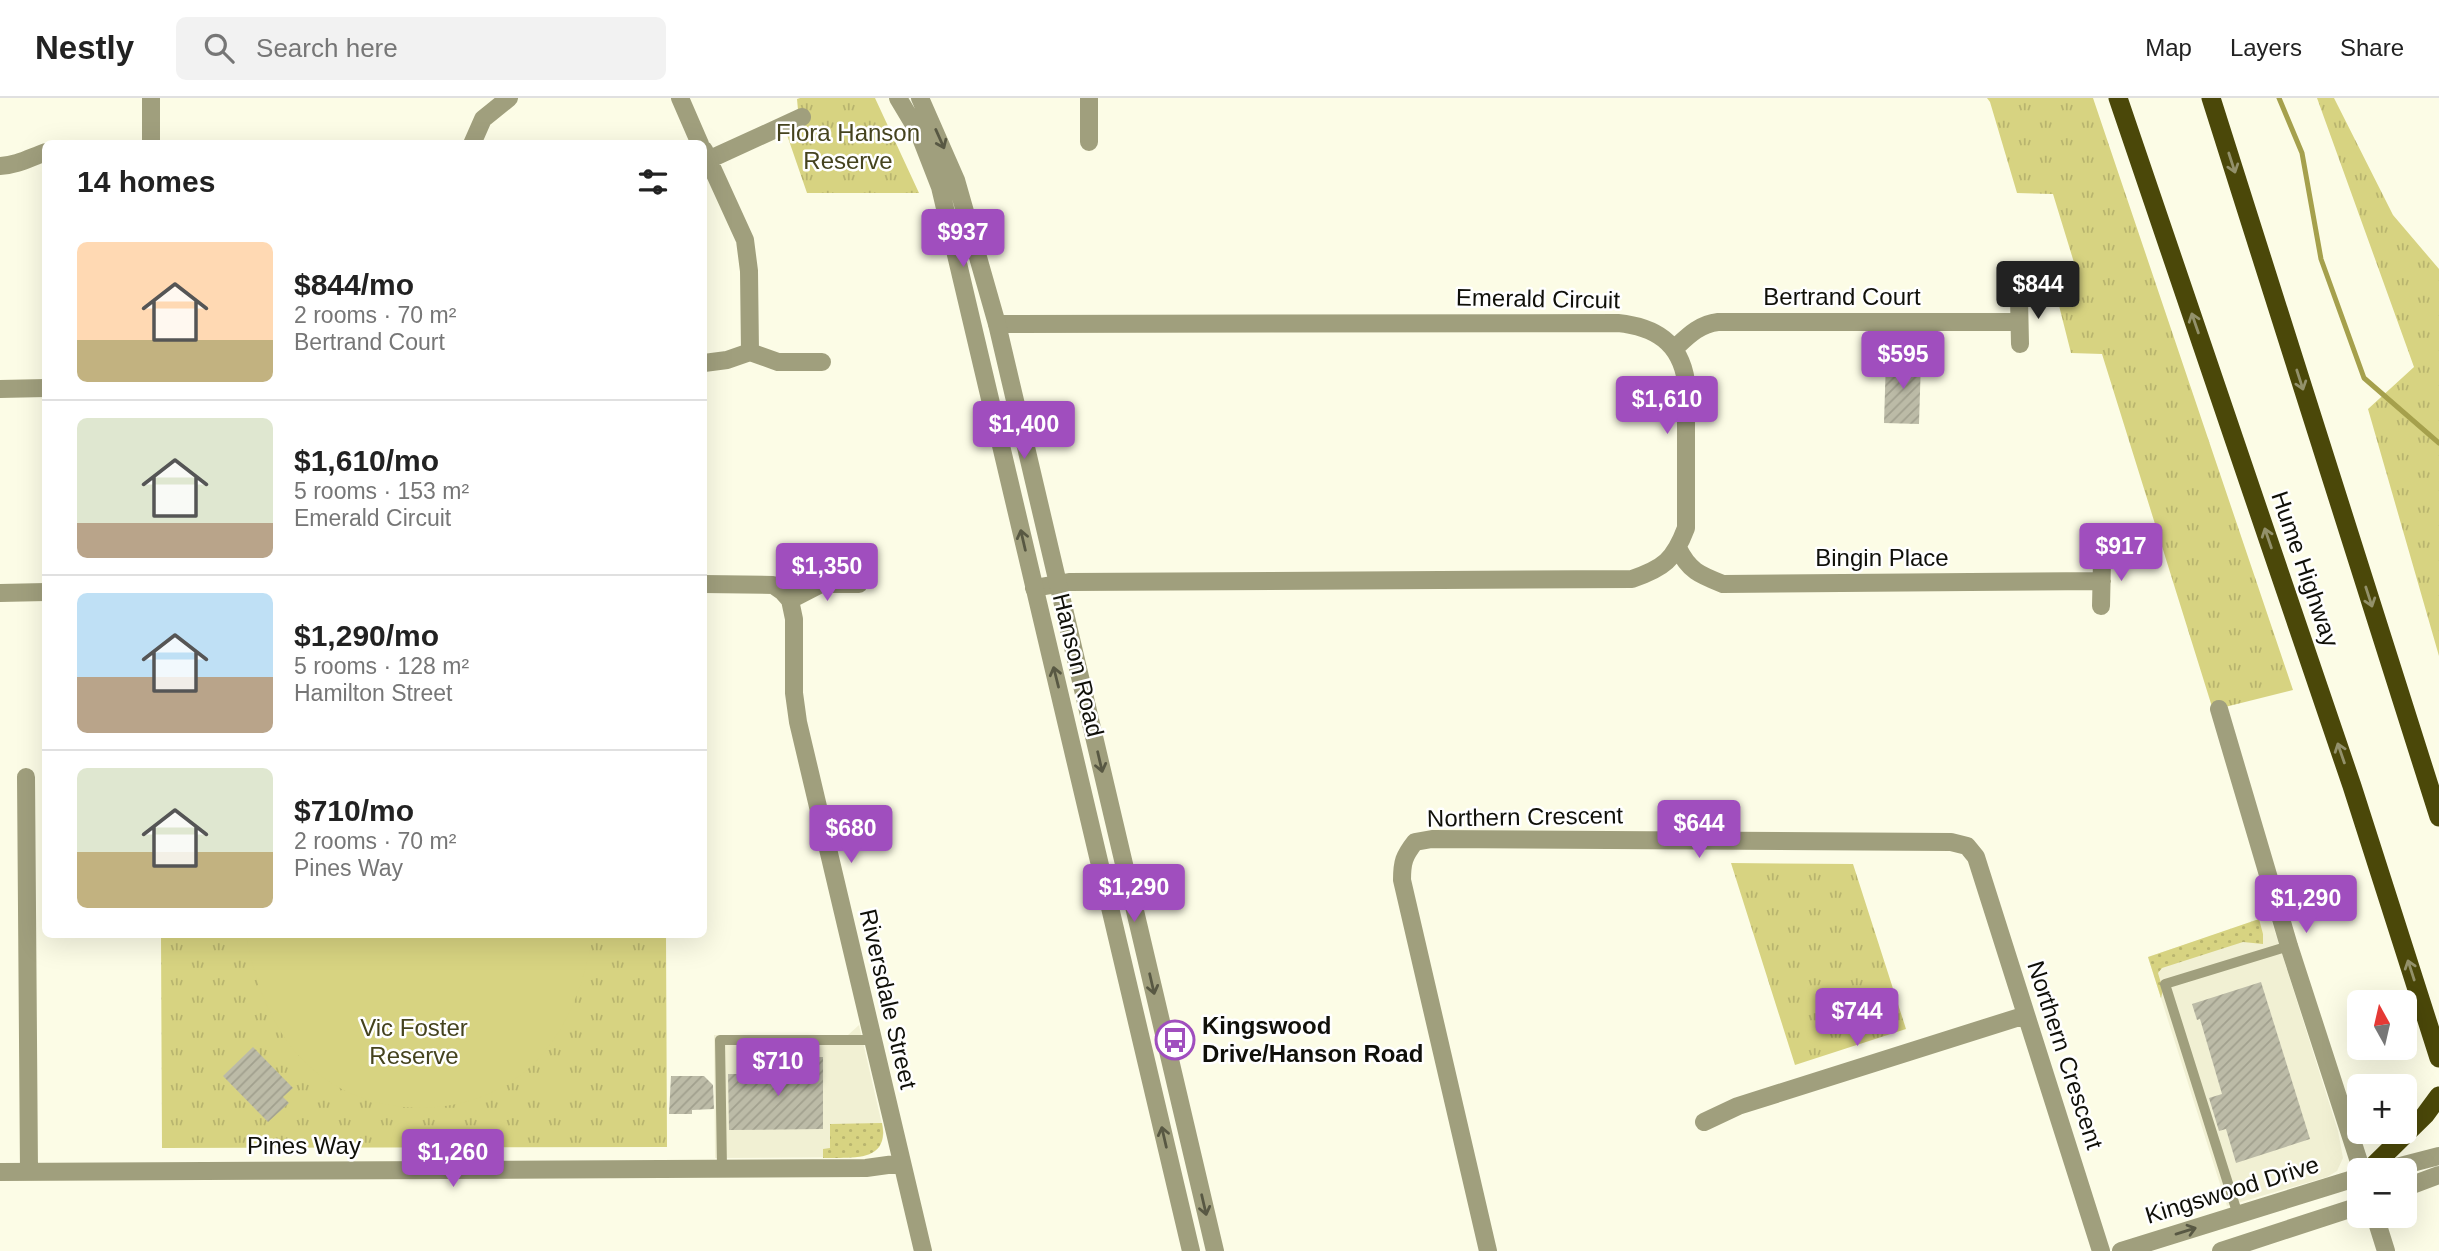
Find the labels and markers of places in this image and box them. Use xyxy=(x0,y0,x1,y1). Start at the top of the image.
pin: $937 xyxy=(922,209,1004,269)
pin: $844 xyxy=(1997,262,2079,321)
pin: $595 xyxy=(1862,331,1944,391)
pin: $1,610 xyxy=(1610,376,1724,436)
pin: $1,400 xyxy=(967,402,1081,461)
pin: $917 xyxy=(2080,524,2162,583)
pin: $1,350 xyxy=(770,544,884,603)
pin: $644 xyxy=(1658,800,1740,860)
pin: $680 xyxy=(810,806,892,865)
pin: $1,290 xyxy=(1077,864,1191,924)
pin: $1,290 xyxy=(2249,876,2363,935)
pin: $744 xyxy=(1816,988,1898,1048)
place label: Kingswood Drive/Hanson Road xyxy=(1202,1012,1423,1067)
bus stop icon: Kingswood Drive/Hanson Road xyxy=(1154,1019,1196,1061)
pin: $710 xyxy=(737,1038,819,1098)
pin: $1,260 xyxy=(396,1130,510,1189)

